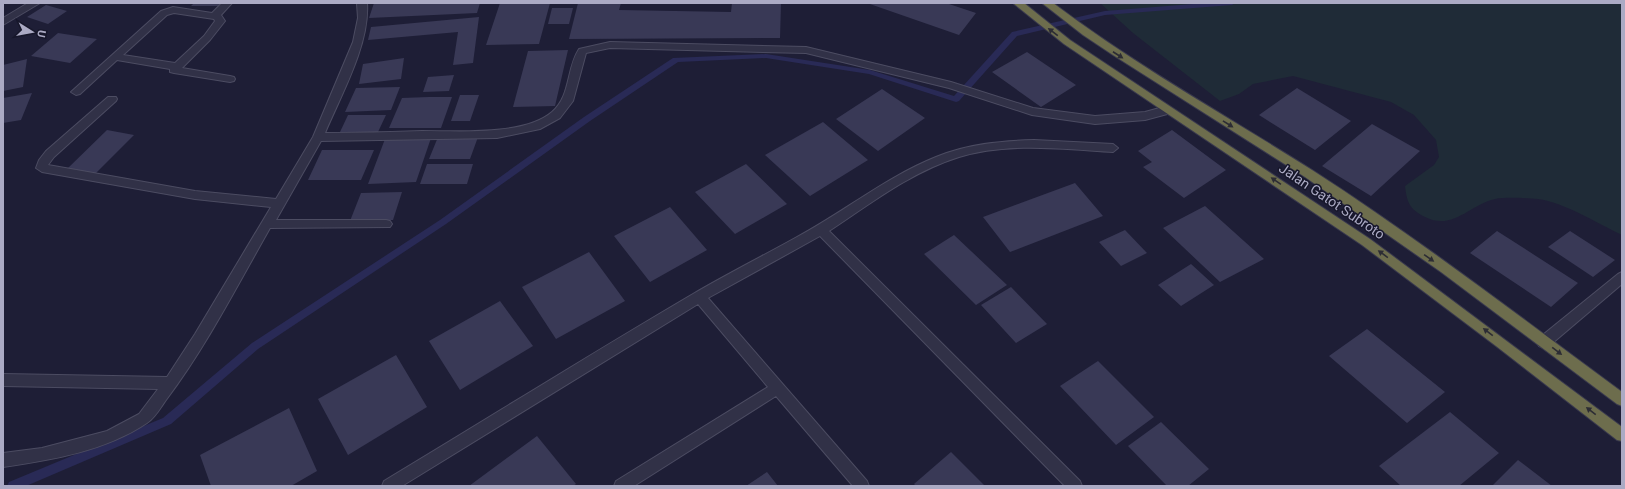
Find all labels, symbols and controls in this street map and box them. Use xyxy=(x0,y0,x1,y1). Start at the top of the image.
north arrow xyxy=(12,12,52,52)
one-way arrow xyxy=(1048,28,1058,36)
text: U xyxy=(34,29,48,39)
one-way arrow xyxy=(1113,51,1123,59)
one-way arrow xyxy=(1223,120,1233,128)
street label: Jalan Gatot Subroto xyxy=(1276,160,1388,242)
one-way arrow xyxy=(1271,177,1281,185)
one-way arrow xyxy=(1378,250,1389,258)
one-way arrow xyxy=(1424,254,1435,262)
one-way arrow xyxy=(1482,327,1493,336)
one-way arrow xyxy=(1552,347,1562,355)
one-way arrow xyxy=(1586,406,1597,415)

